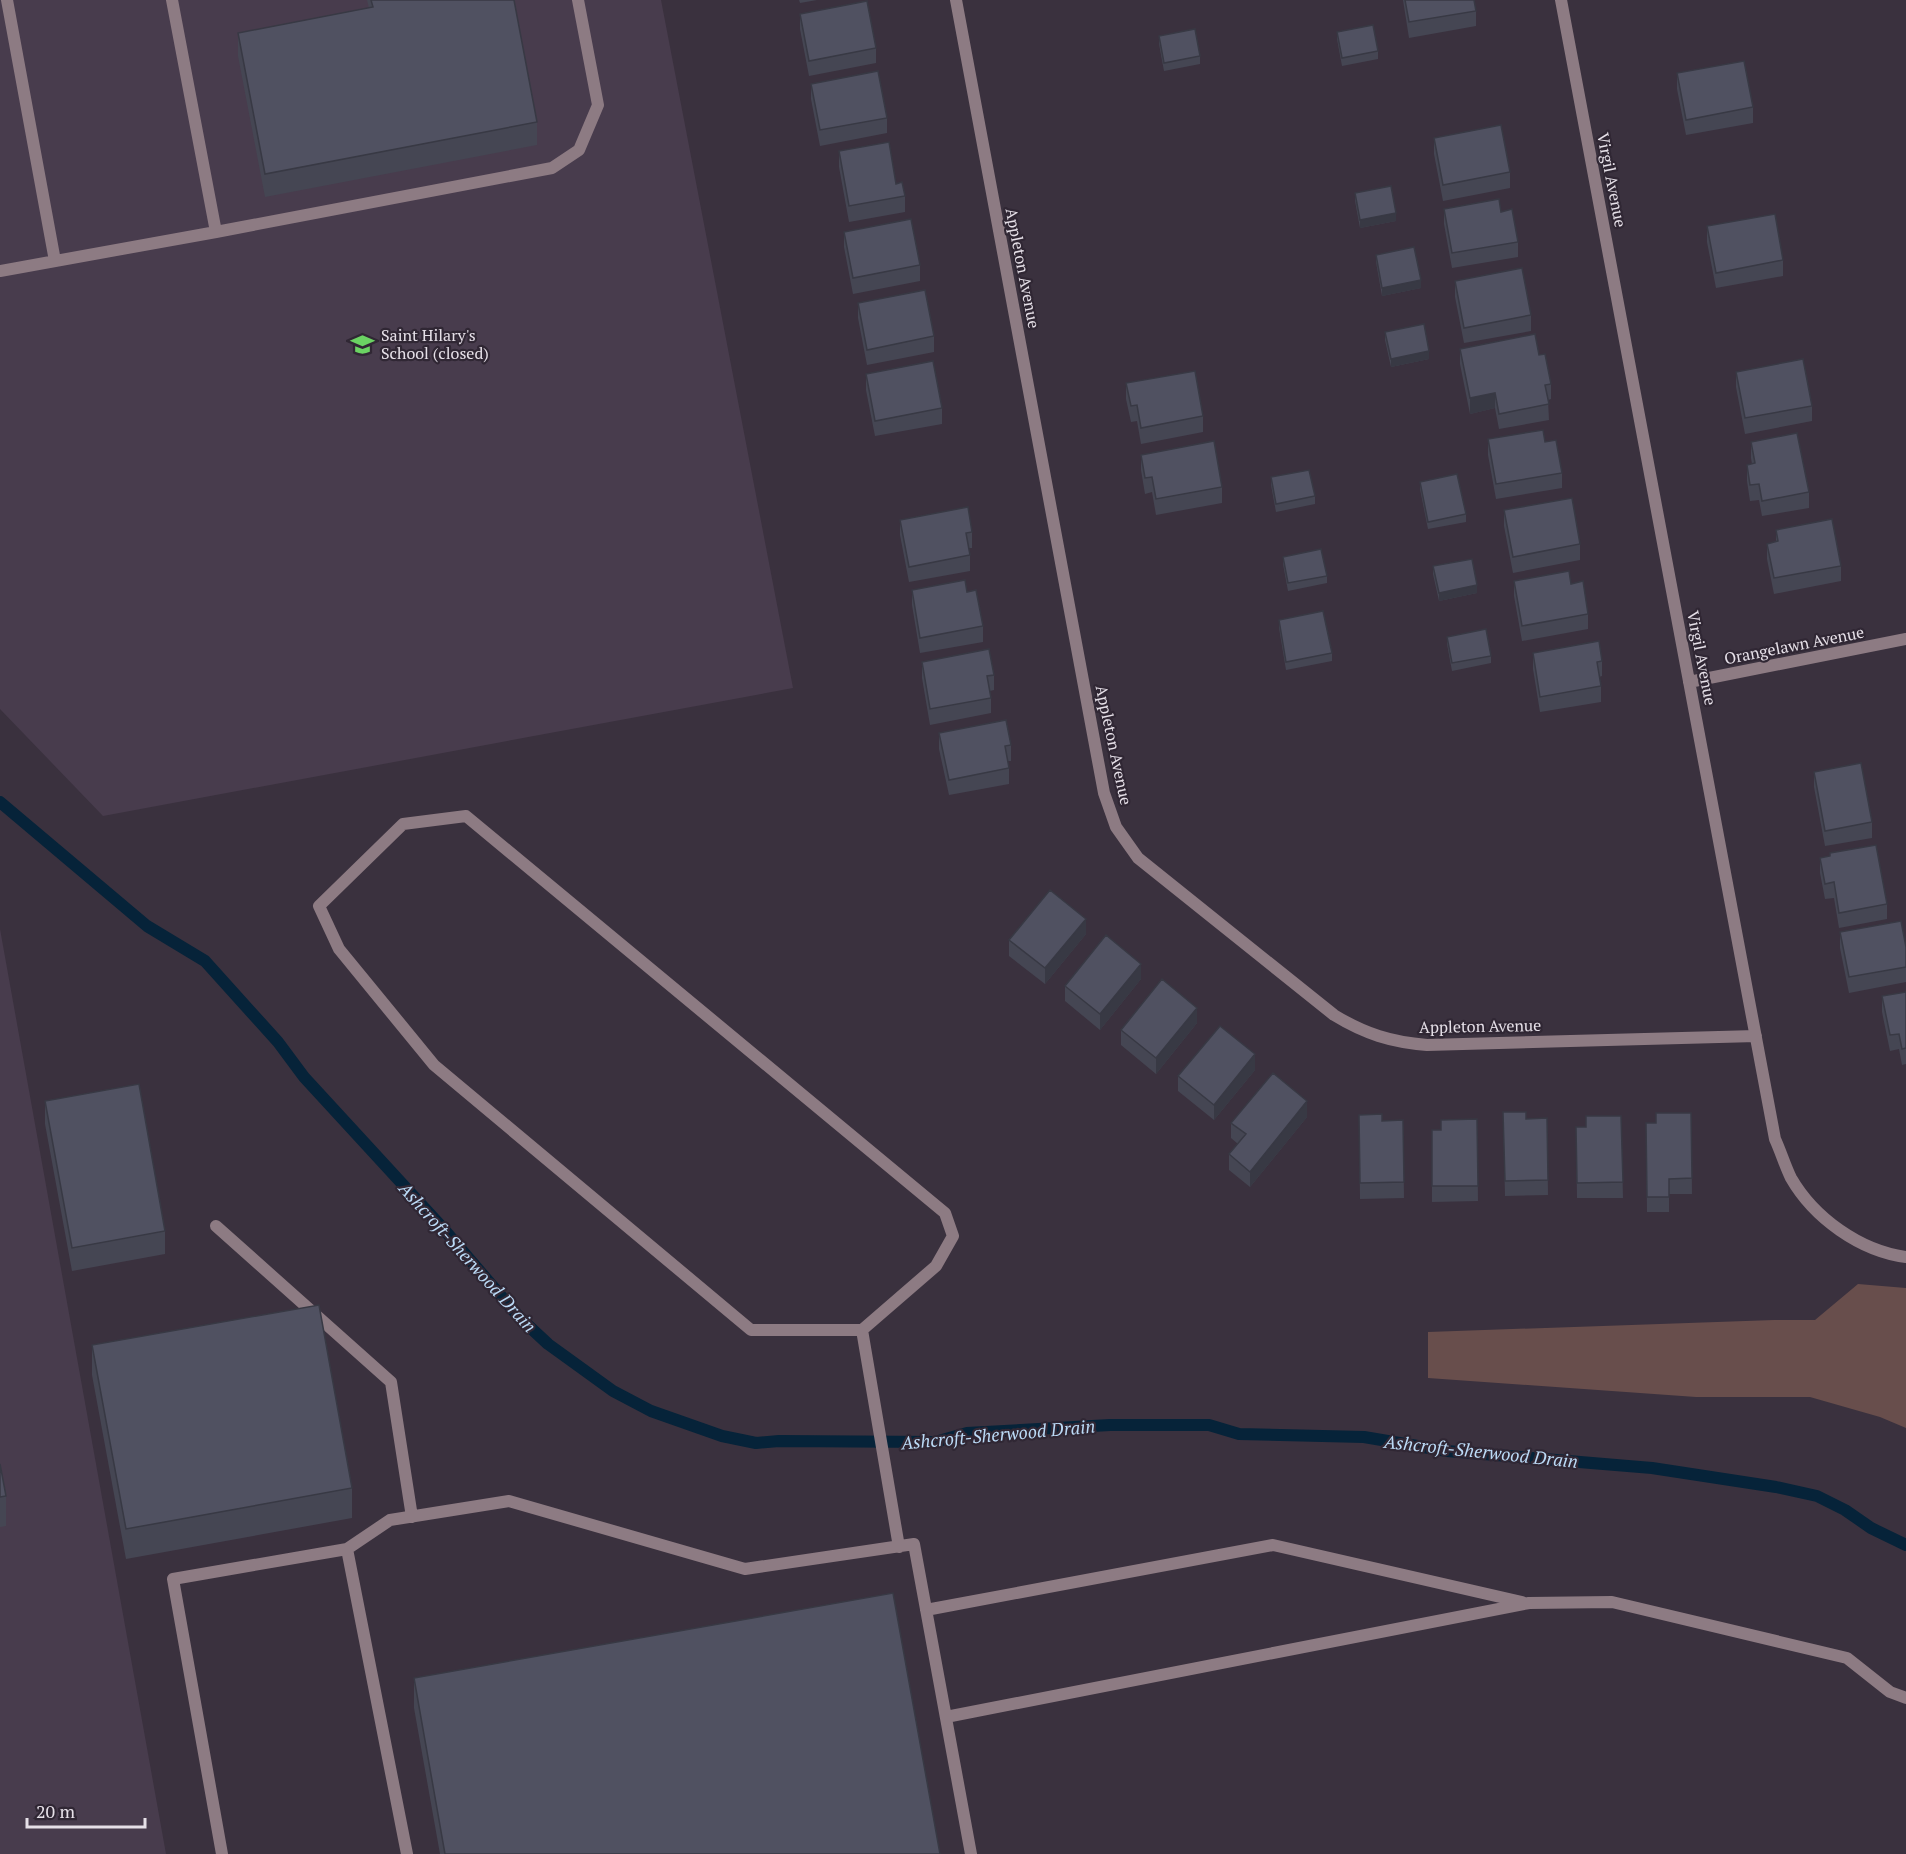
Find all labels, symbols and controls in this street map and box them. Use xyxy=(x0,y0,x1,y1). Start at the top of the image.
street label: Virgil Avenue xyxy=(1592,131,1632,229)
street label: Appleton Avenue xyxy=(1001,206,1045,330)
place label: Saint Hilary's School (closed) xyxy=(381,324,489,364)
school or university icon: Saint Hilary's School (closed) xyxy=(350,331,376,357)
street label: Virgil Avenue xyxy=(1682,609,1722,707)
street label: Orangelawn Avenue xyxy=(1722,621,1866,669)
street label: Appleton Avenue xyxy=(1091,683,1137,807)
street label: Appleton Avenue xyxy=(1419,1014,1541,1038)
water label: Ashcroft-Sherwood Drain xyxy=(393,1176,542,1337)
water label: Ashcroft-Sherwood Drain xyxy=(899,1414,1096,1455)
water label: Ashcroft-Sherwood Drain xyxy=(1382,1429,1579,1473)
scale bar xyxy=(27,1791,146,1829)
text: 20 m xyxy=(36,1799,76,1823)

